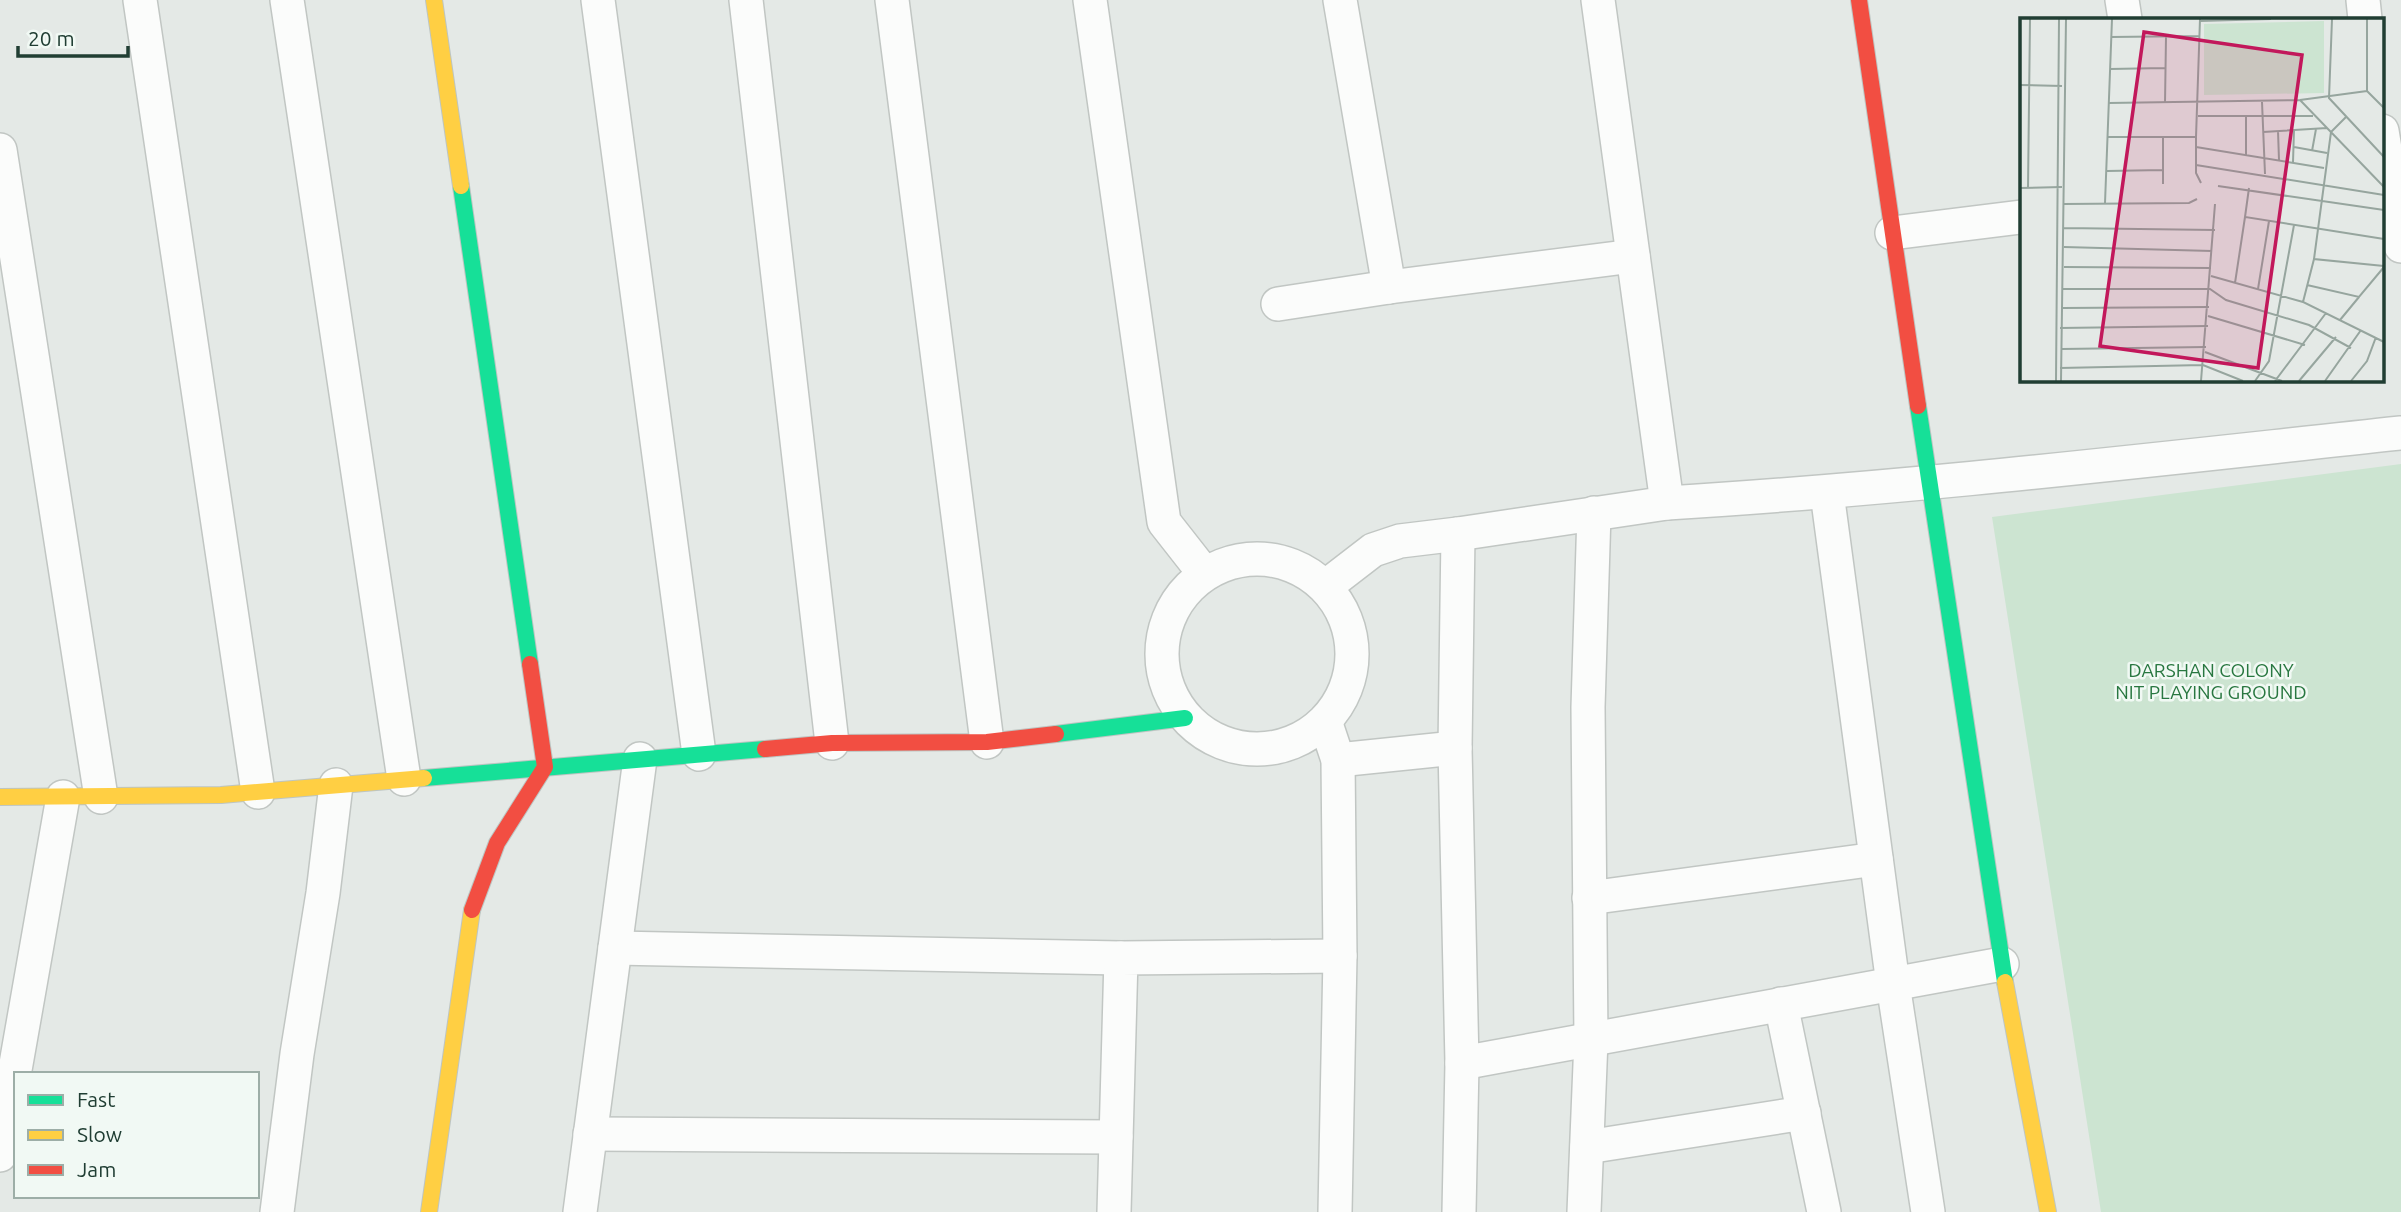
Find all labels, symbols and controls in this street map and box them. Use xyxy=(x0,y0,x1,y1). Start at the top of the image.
scale bar xyxy=(18,14,128,58)
inset map xyxy=(2020,18,2384,382)
text: 20 m xyxy=(28,26,75,50)
park label: DARSHAN COLONY NIT PLAYING GROUND xyxy=(2115,659,2307,703)
legend xyxy=(14,1072,259,1198)
text: Fast xyxy=(77,1087,115,1111)
text: Slow xyxy=(77,1122,122,1146)
text: Jam xyxy=(77,1157,116,1181)

